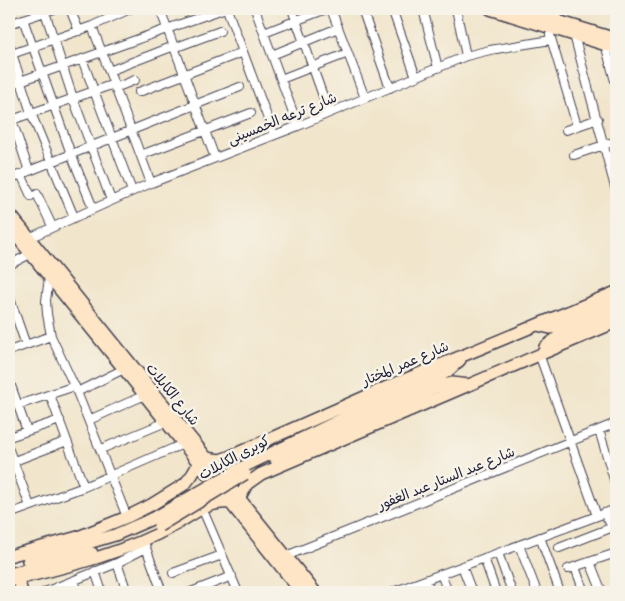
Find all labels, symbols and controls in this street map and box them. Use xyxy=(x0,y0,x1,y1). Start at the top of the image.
street label: شارع ترعه الخمسينى xyxy=(225,88,340,149)
street label: شارع عمر المختار xyxy=(358,337,452,391)
street label: شارع الكابلات xyxy=(142,359,204,430)
street label: كوبرى الكابلات xyxy=(195,431,273,484)
street label: شارع عبد الستار عبد الغفور xyxy=(374,442,518,515)

